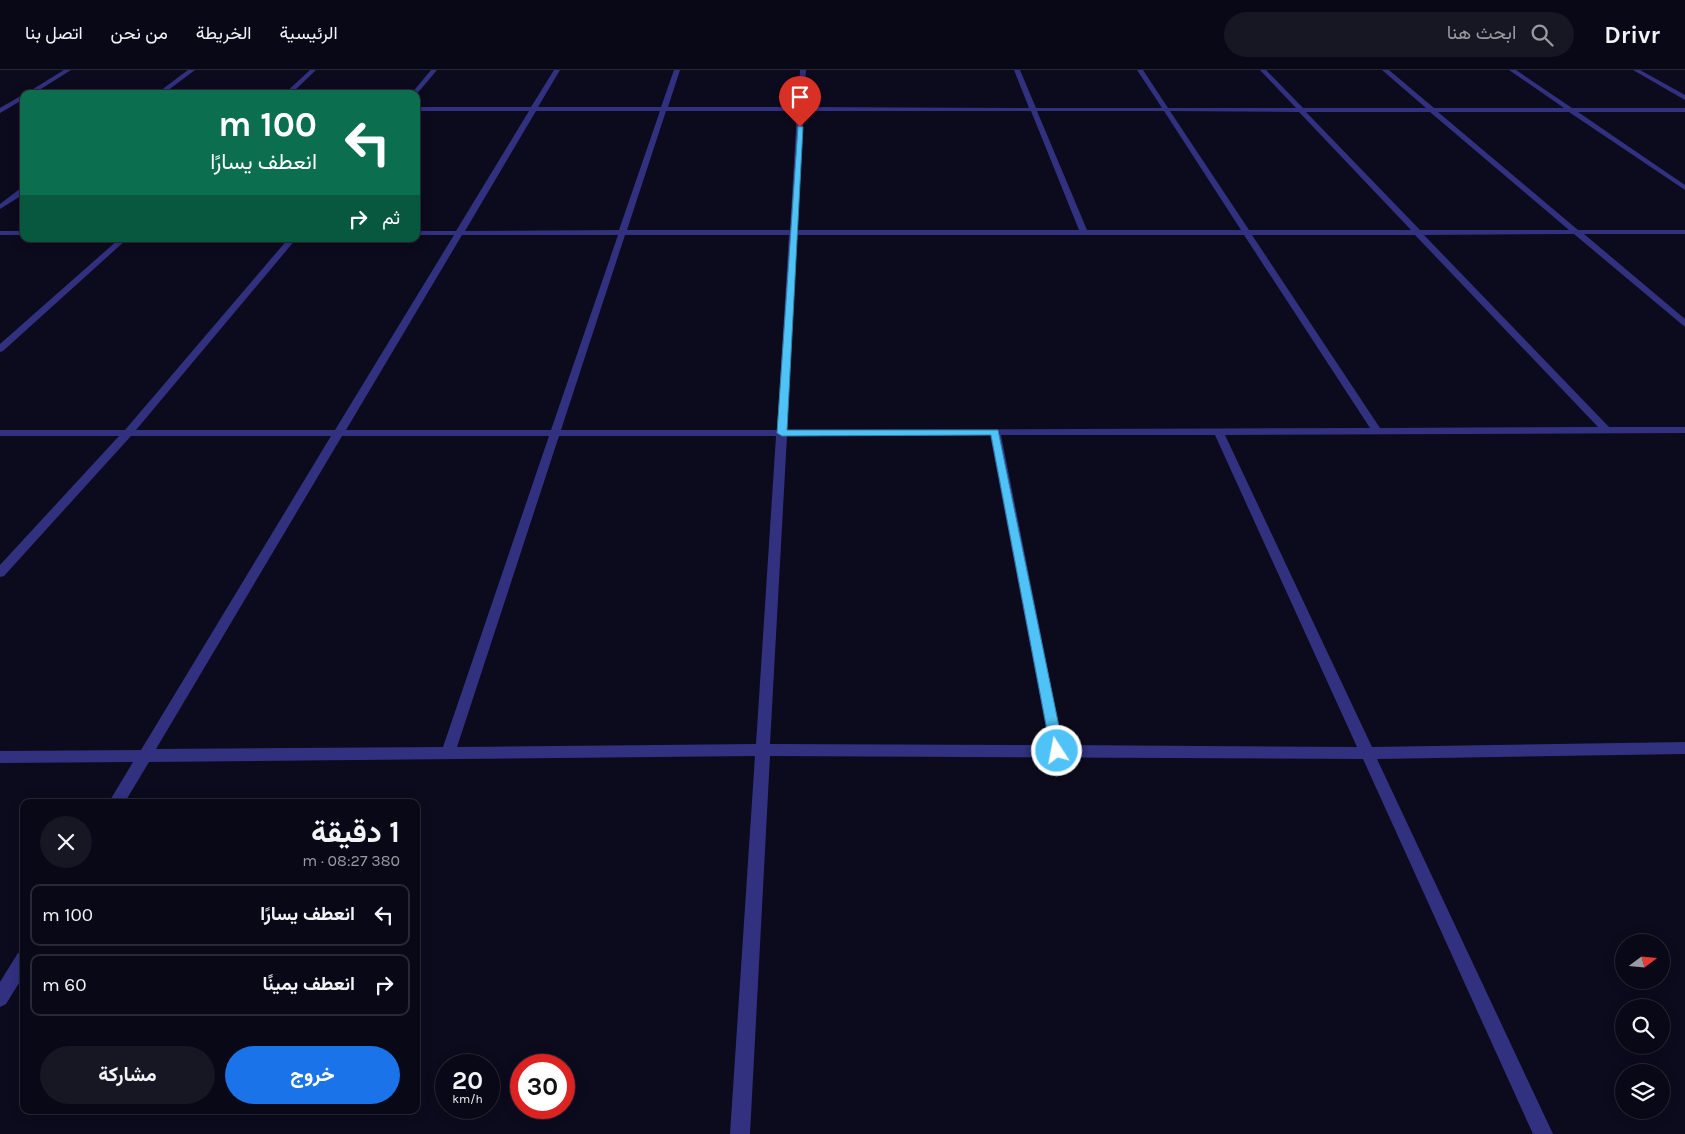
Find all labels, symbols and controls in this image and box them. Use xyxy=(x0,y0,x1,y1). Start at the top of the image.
search box xyxy=(1224,12,1574,57)
icon: search xyxy=(1528,21,1556,49)
text: Drivr xyxy=(1604,21,1660,49)
text: اتصل بنا xyxy=(25,22,83,44)
text: من نحن xyxy=(111,22,168,44)
text: الخريطة xyxy=(196,22,252,44)
text: الرئيسية xyxy=(280,22,338,44)
text: ابحث هنا xyxy=(1447,22,1516,44)
pin xyxy=(779,76,821,127)
icon: arrive xyxy=(786,83,814,111)
text: 100 m xyxy=(218,104,317,145)
icon: left xyxy=(335,110,400,175)
text: انعطف يسارًا xyxy=(210,149,317,175)
icon: right xyxy=(344,205,372,233)
text: ثم xyxy=(382,207,400,229)
position arrow xyxy=(1030,724,1082,776)
text: 1 دقيقة xyxy=(311,814,400,850)
button: close xyxy=(40,816,92,868)
text: 380 m · 08:27 xyxy=(302,851,400,870)
icon: left xyxy=(370,901,398,929)
text: انعطف يسارًا xyxy=(260,903,355,925)
text: 100 m xyxy=(42,904,93,926)
north arrow xyxy=(1615,934,1670,989)
map controls xyxy=(1615,934,1670,1119)
icon: right xyxy=(370,971,398,999)
text: انعطف يمينًا xyxy=(263,973,355,995)
text: 60 m xyxy=(42,974,86,996)
button: search xyxy=(1615,999,1670,1054)
button: مشاركة xyxy=(40,1046,215,1104)
button: خروج xyxy=(225,1046,400,1104)
speed limit sign: 30 xyxy=(510,1054,575,1119)
button: layers xyxy=(1615,1064,1670,1119)
text: 20 xyxy=(452,1066,483,1095)
text: km/h xyxy=(452,1092,483,1106)

